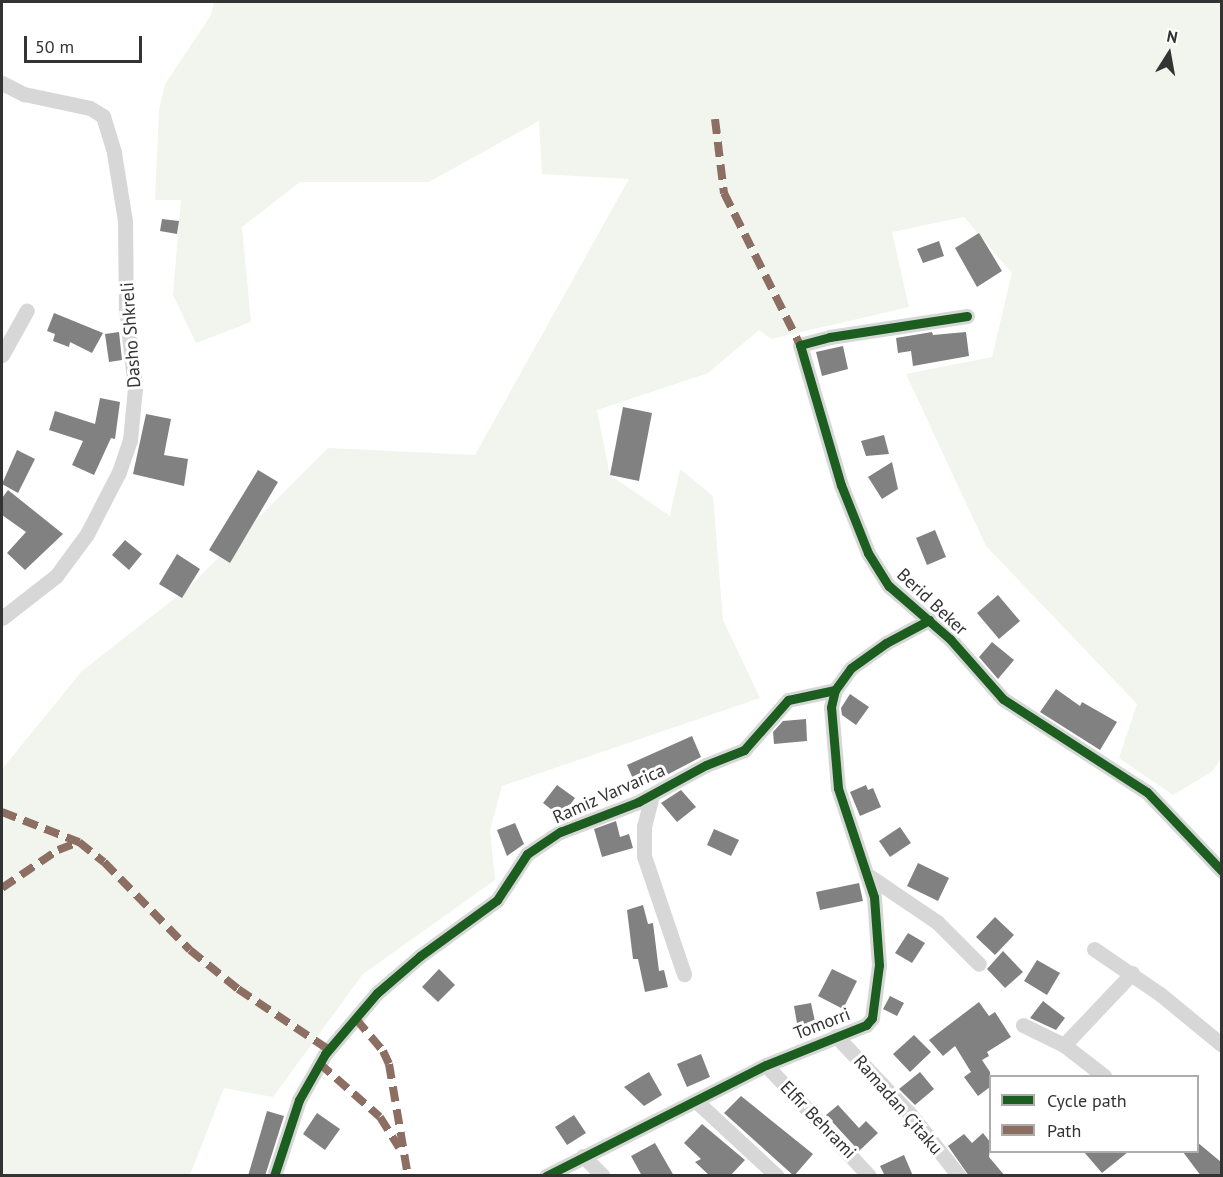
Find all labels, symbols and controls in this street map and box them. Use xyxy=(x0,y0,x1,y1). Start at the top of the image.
scale bar xyxy=(27,24,146,62)
north arrow xyxy=(1139,24,1199,84)
text: N xyxy=(1165,26,1179,47)
text: 50 m xyxy=(35,35,74,58)
street label: Dasho Shkreli xyxy=(117,281,145,389)
street label: Berid Beker xyxy=(892,564,972,640)
street label: Ramiz Varvarica xyxy=(549,759,669,829)
street label: Tomorri xyxy=(791,1003,853,1045)
street label: Ramadan Çitaku xyxy=(849,1051,947,1159)
legend xyxy=(989,1075,1199,1153)
street label: Elfir Behrami xyxy=(776,1077,860,1163)
text: Cycle path xyxy=(1047,1089,1127,1112)
text: Path xyxy=(1047,1119,1081,1142)

